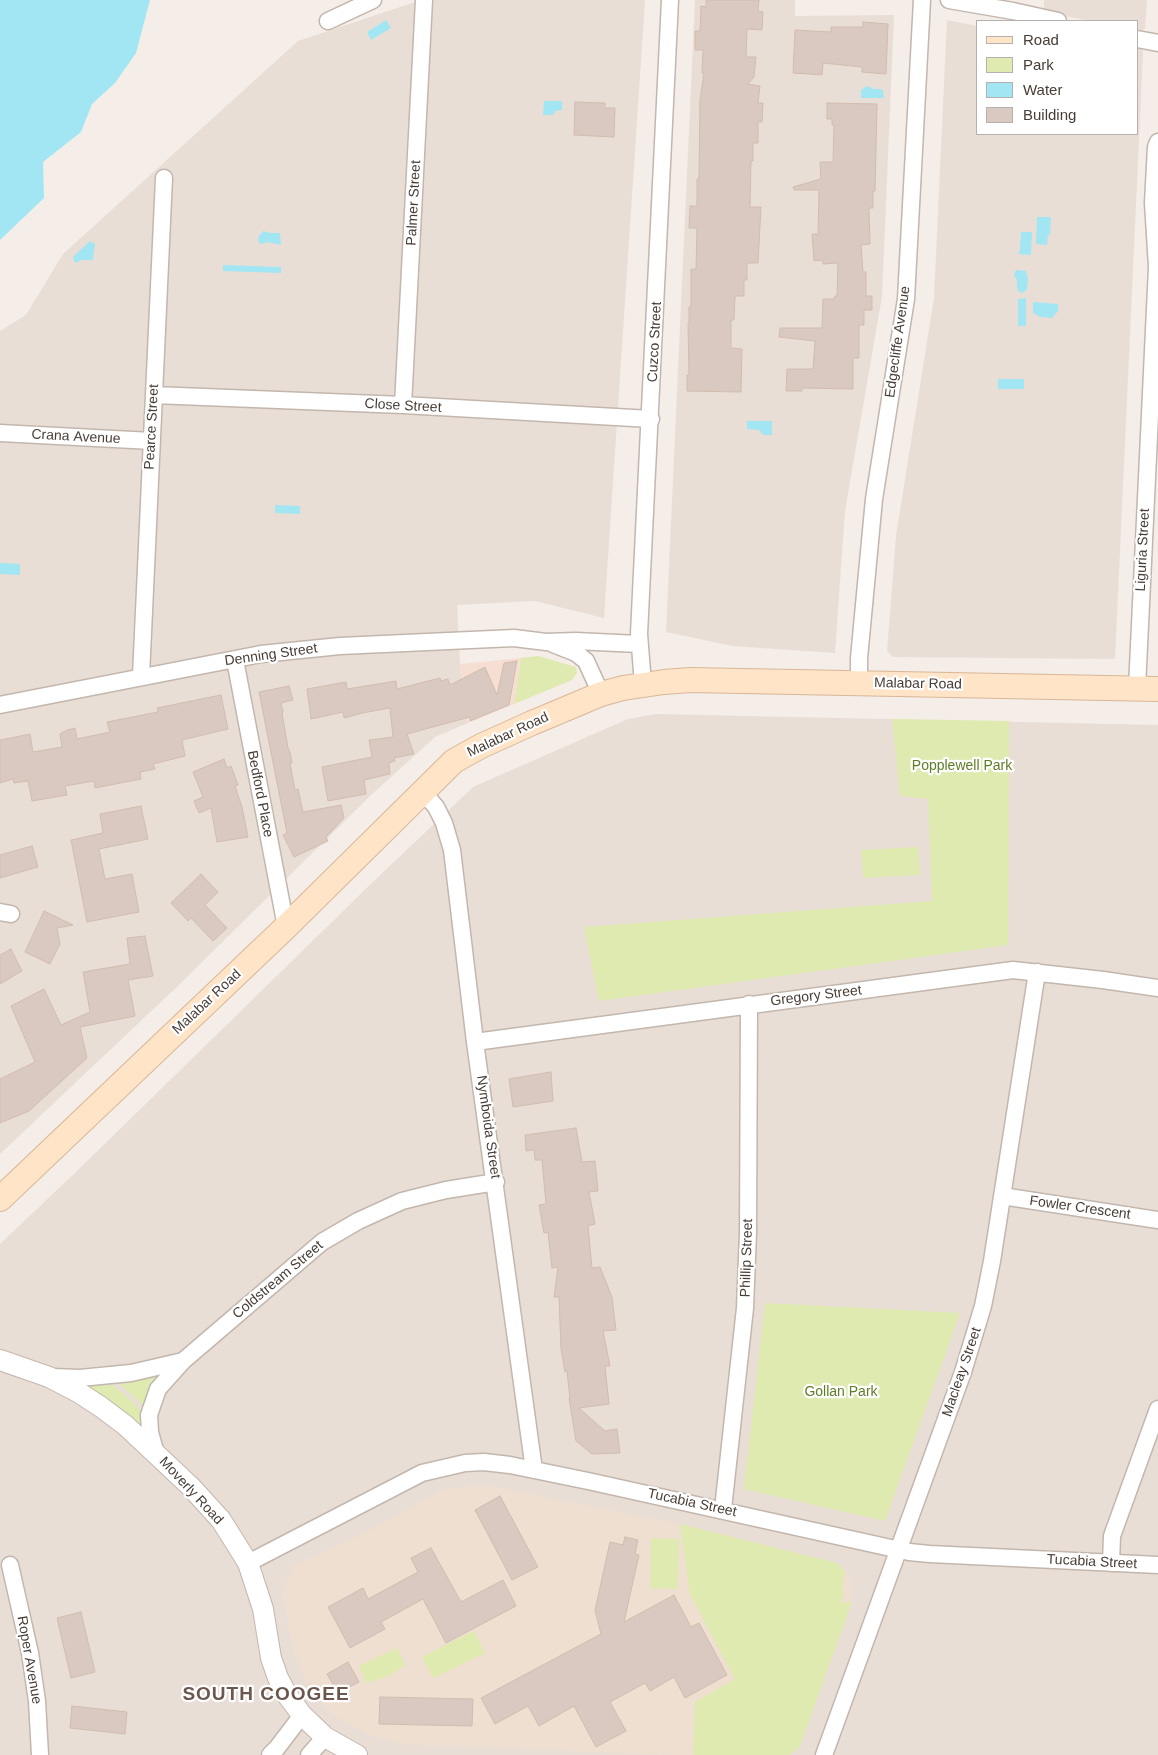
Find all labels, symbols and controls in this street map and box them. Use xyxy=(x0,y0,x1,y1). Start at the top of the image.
legend xyxy=(976,20,1138,135)
text: Road xyxy=(1023,31,1059,48)
text: Park xyxy=(1023,56,1054,73)
text: Water xyxy=(1023,81,1062,98)
text: Building xyxy=(1023,106,1076,123)
street label: Palmer Street xyxy=(403,160,425,246)
street label: Edgecliffe Avenue xyxy=(882,285,914,399)
street label: Cuzco Street xyxy=(644,301,666,383)
street label: Pearce Street xyxy=(141,384,163,470)
street label: Close Street xyxy=(364,396,442,416)
street label: Crana Avenue xyxy=(31,426,121,448)
street label: Liguria Street xyxy=(1132,508,1154,592)
street label: Denning Street xyxy=(224,640,318,670)
street label: Malabar Road xyxy=(874,675,962,693)
street label: Malabar Road xyxy=(465,709,551,761)
street label: Bedford Place xyxy=(243,749,277,839)
park label: Popplewell Park xyxy=(912,758,1012,774)
street label: Malabar Road xyxy=(169,966,245,1038)
street label: Gregory Street xyxy=(769,982,863,1010)
street label: Nymboida Street xyxy=(472,1074,504,1180)
street label: Fowler Crescent xyxy=(1028,1193,1132,1223)
street label: Phillip Street xyxy=(737,1218,757,1298)
street label: Coldstream Street xyxy=(229,1237,327,1323)
street label: Macleay Street xyxy=(939,1325,985,1419)
park label: Gollan Park xyxy=(804,1384,878,1400)
street label: Moverly Road xyxy=(155,1454,227,1528)
street label: Tucabia Street xyxy=(646,1485,738,1521)
street label: Tucabia Street xyxy=(1046,1551,1138,1573)
street label: Roper Avenue xyxy=(13,1615,45,1705)
district label: SOUTH COOGEE xyxy=(181,1684,351,1706)

